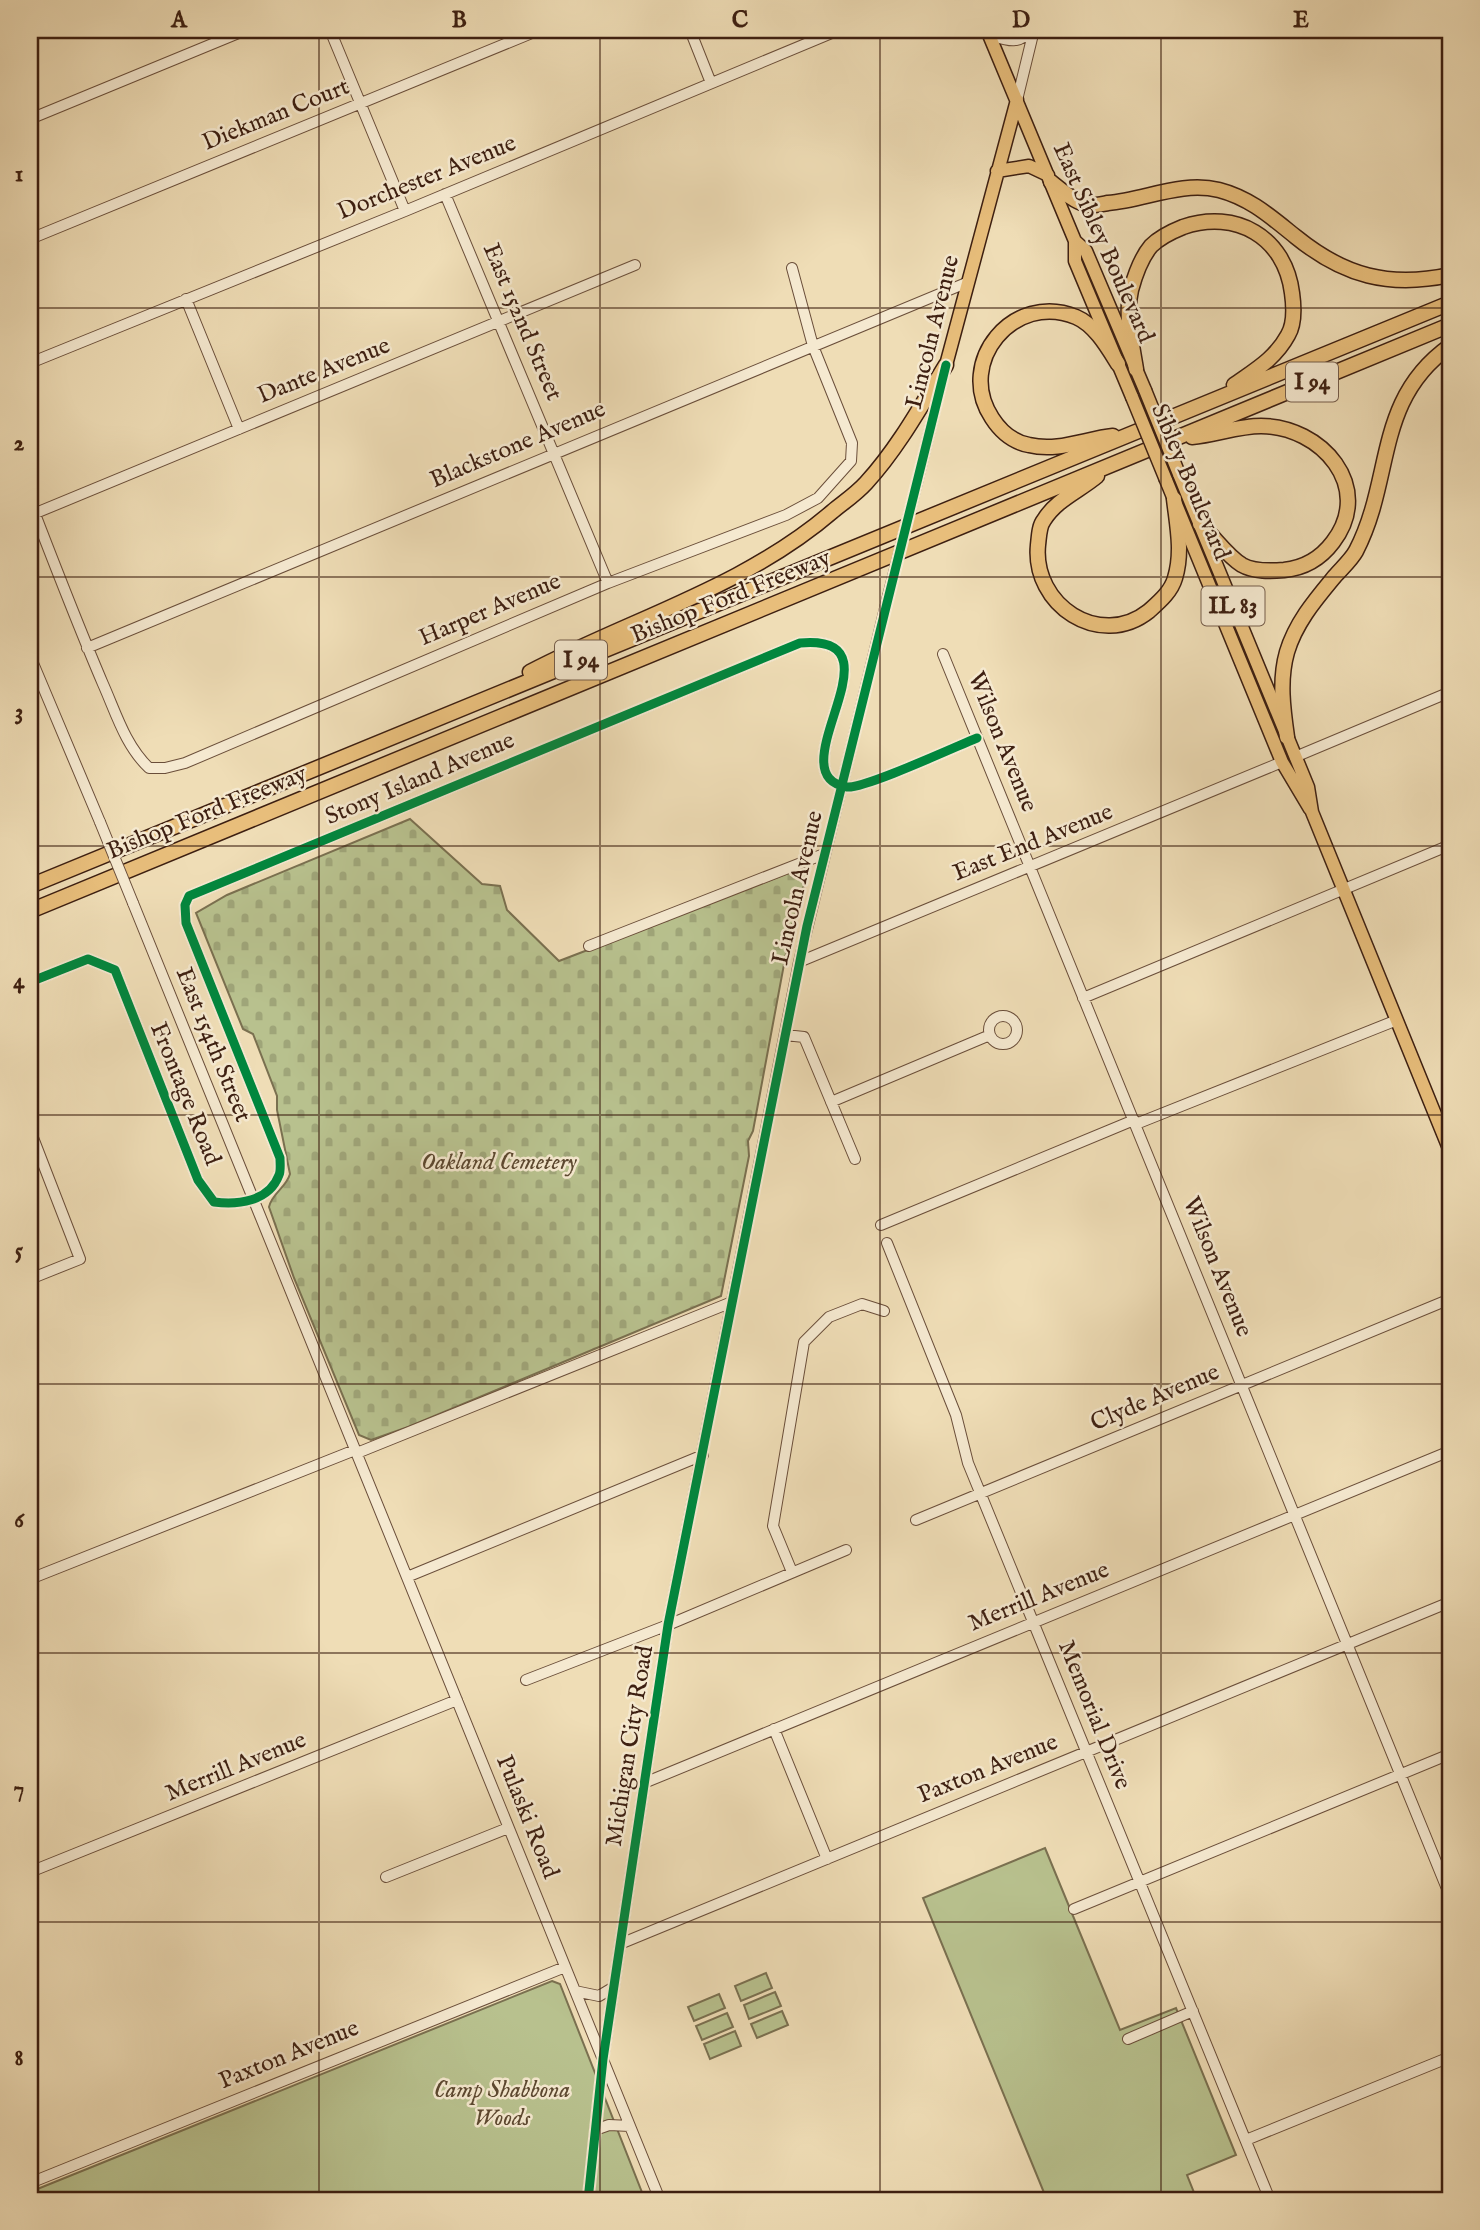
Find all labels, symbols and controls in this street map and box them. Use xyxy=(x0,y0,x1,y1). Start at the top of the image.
text: A xyxy=(170,6,188,35)
text: B xyxy=(451,6,467,35)
text: C xyxy=(732,6,749,35)
text: D xyxy=(1012,6,1030,35)
text: E xyxy=(1293,6,1309,35)
street label: Diekman Court xyxy=(198,71,354,159)
street label: Dorchester Avenue xyxy=(333,128,521,228)
street label: East Sibley Boulevard xyxy=(1045,138,1161,348)
text: 1 xyxy=(15,160,23,189)
street label: East 152nd Street xyxy=(475,239,569,405)
street label: Lincoln Avenue xyxy=(899,252,967,412)
street label: Dante Avenue xyxy=(253,330,395,412)
road number: I 94 xyxy=(1286,362,1338,402)
street label: Blackstone Avenue xyxy=(426,394,610,496)
street label: Sibley Boulevard xyxy=(1143,399,1237,565)
text: 2 xyxy=(14,429,25,458)
street label: Bishop Ford Freeway xyxy=(627,543,836,651)
street label: Harper Avenue xyxy=(414,566,566,654)
road number: IL 83 xyxy=(1202,586,1264,626)
road number: I 94 xyxy=(555,640,607,680)
street label: Wilson Avenue xyxy=(960,667,1044,817)
text: 3 xyxy=(15,698,23,727)
street label: Stony Island Avenue xyxy=(321,725,519,833)
street label: Bishop Ford Freeway xyxy=(103,759,312,867)
street label: East End Avenue xyxy=(949,797,1117,889)
street label: Lincoln Avenue xyxy=(765,808,831,968)
street label: East 154th Street xyxy=(168,963,258,1127)
text: 4 xyxy=(13,967,25,996)
street label: Frontage Road xyxy=(142,1018,228,1170)
park label: Oakland Cemetery xyxy=(421,1147,578,1178)
street label: Wilson Avenue xyxy=(1175,1192,1259,1342)
text: 5 xyxy=(15,1237,24,1266)
street label: Clyde Avenue xyxy=(1086,1357,1224,1439)
text: 6 xyxy=(14,1506,25,1535)
street label: Merrill Avenue xyxy=(964,1555,1114,1639)
street label: Memorial Drive xyxy=(1050,1636,1138,1794)
street label: Michigan City Road xyxy=(599,1643,661,1849)
street label: Merrill Avenue xyxy=(161,1725,311,1809)
street label: Paxton Avenue xyxy=(914,1727,1062,1811)
street label: Pulaski Road xyxy=(488,1751,566,1883)
text: 7 xyxy=(14,1775,24,1804)
street label: Paxton Avenue xyxy=(215,2013,363,2097)
text: 8 xyxy=(14,2044,24,2073)
park label: Camp Shabbona Woods xyxy=(434,2075,570,2134)

